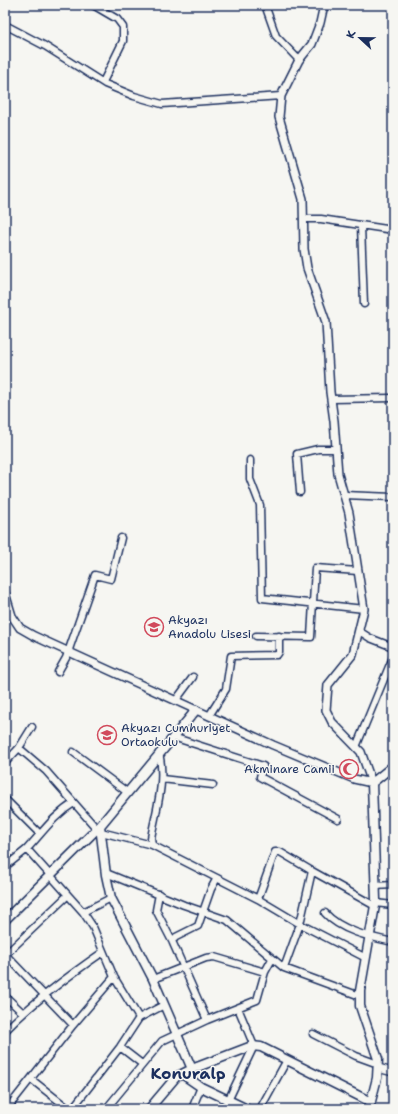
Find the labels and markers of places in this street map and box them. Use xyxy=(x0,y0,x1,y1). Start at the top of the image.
place label: Akyazı Anadolu Lisesi xyxy=(168,612,251,642)
school or university icon: Akyazı Anadolu Lisesi xyxy=(143,616,165,638)
place label: Akyazı Cumhuriyet Ortaokulu xyxy=(121,720,231,750)
school or university icon: Akyazı Cumhuriyet Ortaokulu xyxy=(96,724,118,746)
mosque icon: Akminare Camii xyxy=(338,758,360,780)
place label: Akminare Camii xyxy=(244,761,335,777)

